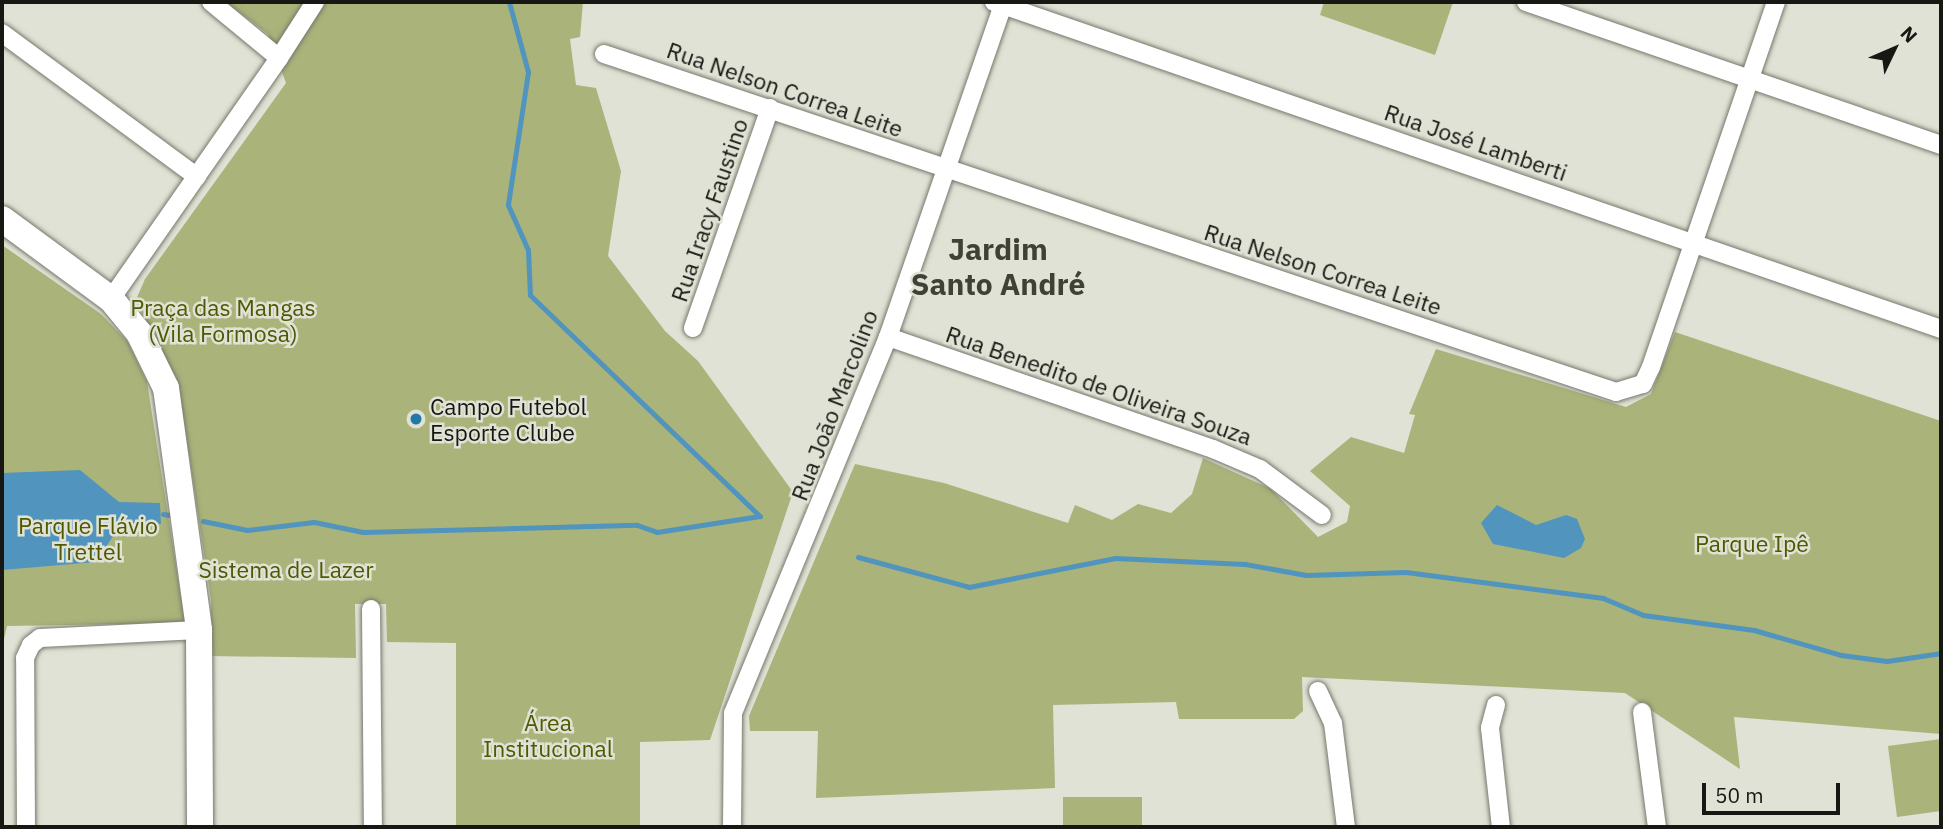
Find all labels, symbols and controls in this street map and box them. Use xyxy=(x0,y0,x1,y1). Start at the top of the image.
north arrow xyxy=(1859,14,1929,84)
text: N xyxy=(1896,21,1923,48)
street label: Rua Nelson Correa Leite xyxy=(663,36,907,142)
street label: Rua José Lamberti xyxy=(1381,98,1571,186)
street label: Rua Iracy Faustino xyxy=(665,115,753,305)
street label: Rua Nelson Correa Leite xyxy=(1201,218,1445,320)
district label: Jardim Santo André xyxy=(911,231,1085,302)
park label: Praça das Mangas (Vila Formosa) xyxy=(130,293,316,347)
street label: Rua João Marcolino xyxy=(785,306,883,504)
street label: Rua Benedito de Oliveira Souza xyxy=(942,320,1256,450)
place label: Campo Futebol Esporte Clube xyxy=(430,392,587,446)
marker: Campo Futebol Esporte Clube xyxy=(408,411,424,427)
park label: Parque Flávio Trettel xyxy=(18,511,158,565)
park label: Parque Ipê xyxy=(1695,529,1809,557)
park label: Sistema de Lazer xyxy=(198,555,374,583)
park label: Área Institucional xyxy=(483,708,613,762)
scale bar xyxy=(1705,770,1843,814)
text: 50 m xyxy=(1715,781,1764,809)

